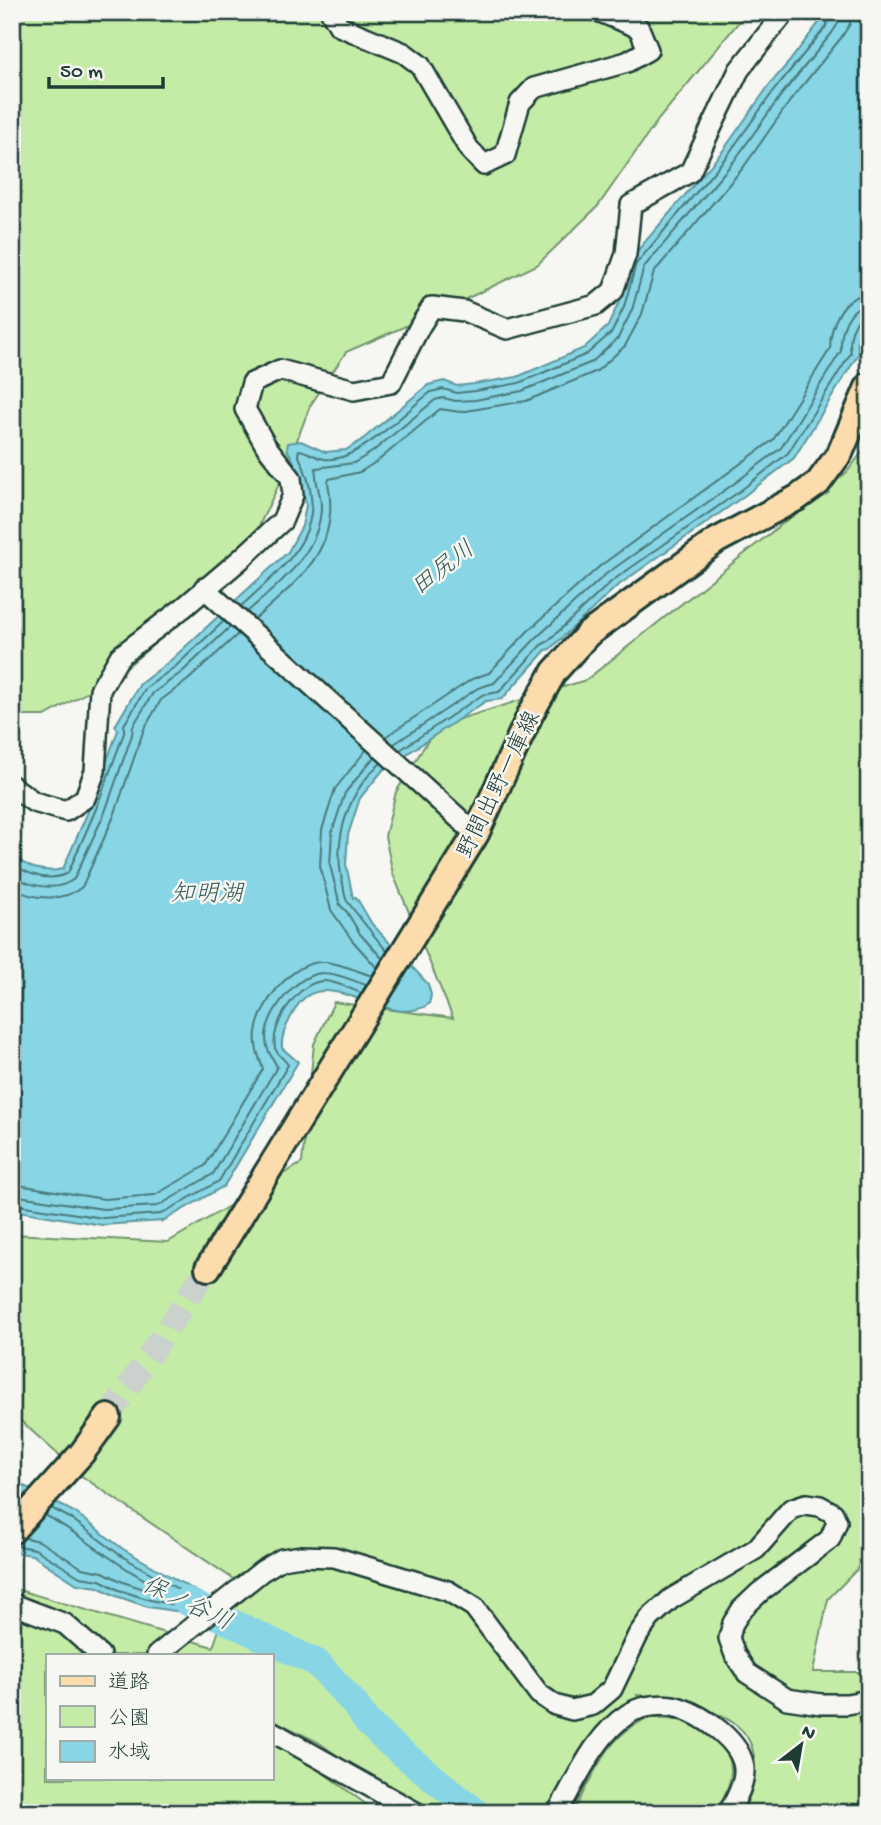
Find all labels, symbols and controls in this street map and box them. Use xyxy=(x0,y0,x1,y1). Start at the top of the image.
scale bar xyxy=(49,46,163,90)
text: 50 m xyxy=(60,61,103,86)
water label: 田尻川 xyxy=(407,536,481,603)
street label: 野間出野一庫線 xyxy=(452,707,548,864)
water label: 知明湖 xyxy=(171,881,245,910)
water label: 保ノ谷川 xyxy=(137,1572,236,1639)
legend xyxy=(46,1654,273,1780)
text: 道路 xyxy=(108,1671,150,1697)
text: 公園 xyxy=(108,1708,150,1733)
north arrow xyxy=(766,1710,836,1780)
text: N xyxy=(797,1720,819,1746)
text: 水域 xyxy=(108,1741,150,1767)

